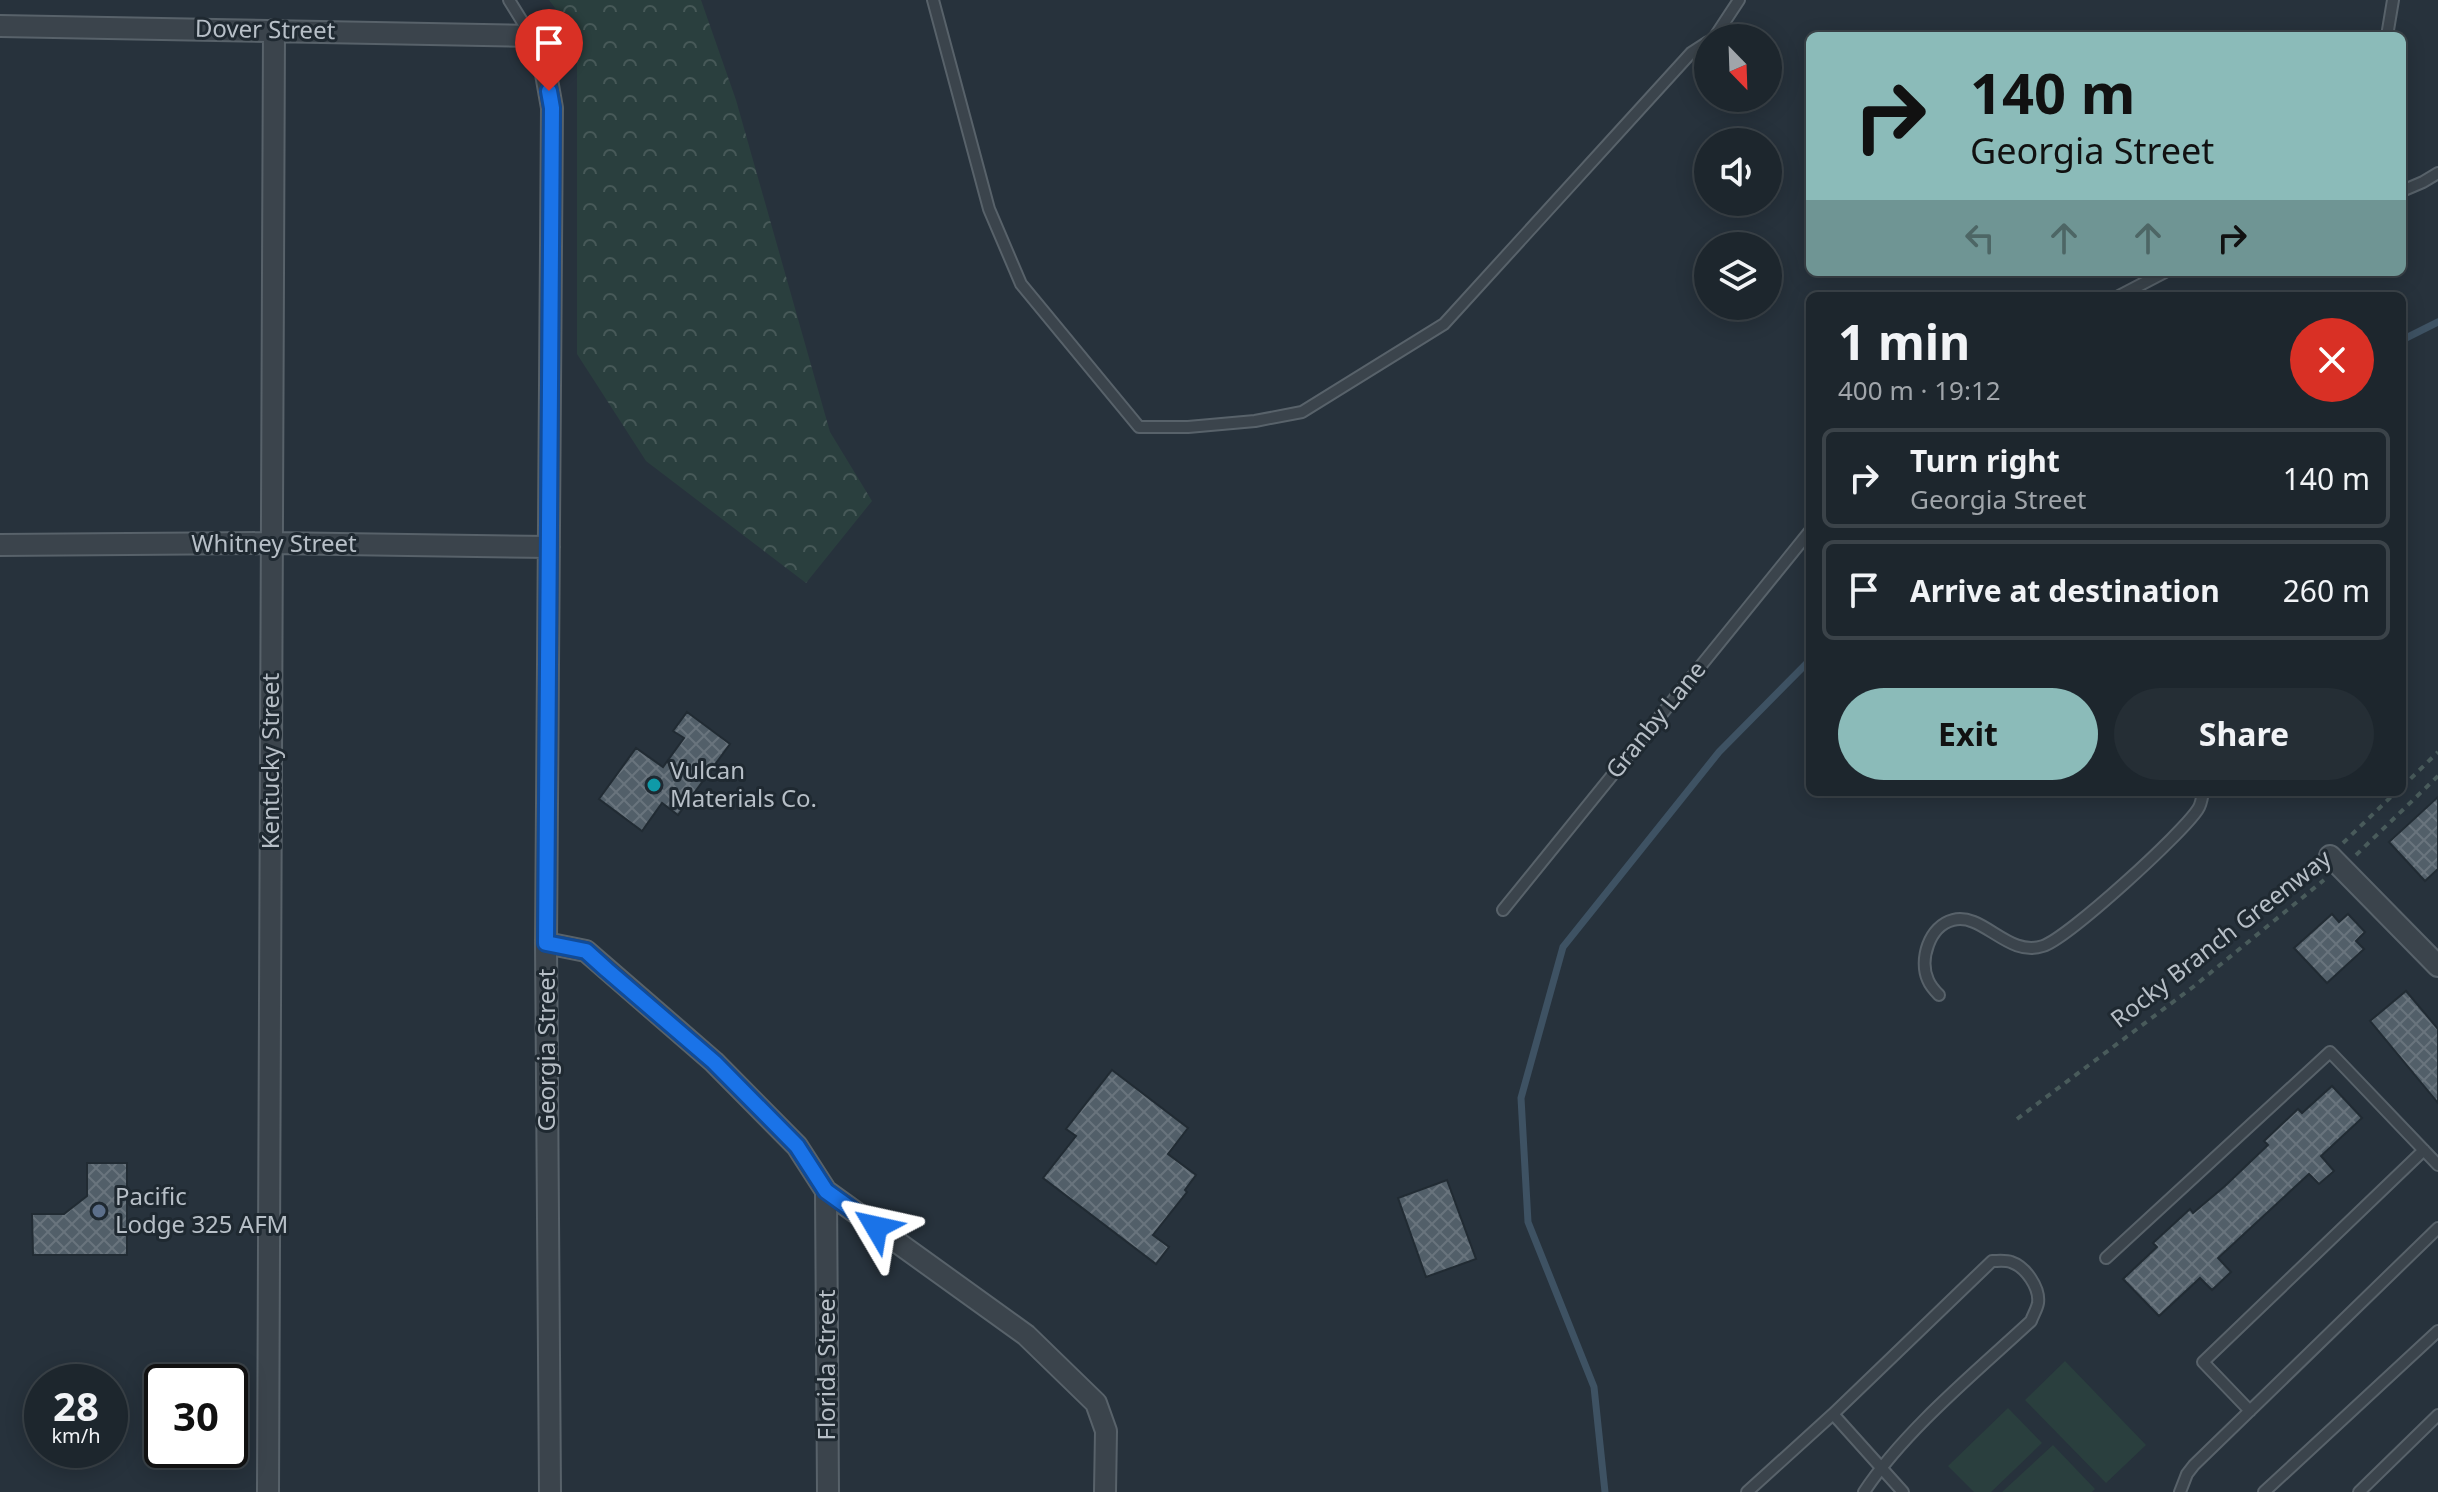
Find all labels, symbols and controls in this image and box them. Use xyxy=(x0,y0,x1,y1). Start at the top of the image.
pin xyxy=(515,9,583,91)
street label: Dover Street xyxy=(195,11,336,46)
icon: arrive xyxy=(527,21,571,65)
north arrow xyxy=(1694,24,1782,112)
map controls xyxy=(1694,24,1782,320)
text: 140 m xyxy=(1970,54,2135,130)
icon: right xyxy=(1838,64,1942,168)
text: Georgia Street xyxy=(1970,126,2214,175)
button: sound xyxy=(1694,128,1782,216)
icon: left xyxy=(1958,216,2002,260)
icon: ahead xyxy=(2042,216,2086,260)
icon: ahead xyxy=(2126,216,2170,260)
icon: right xyxy=(2210,216,2254,260)
button: layers xyxy=(1694,232,1782,320)
text: 1 min xyxy=(1838,309,1970,374)
button: close xyxy=(2290,318,2374,402)
text: 400 m · 19:12 xyxy=(1838,372,2001,408)
text: Turn right xyxy=(1910,440,2060,481)
icon: right xyxy=(1842,456,1886,500)
text: 140 m xyxy=(2283,458,2370,499)
text: Georgia Street xyxy=(1910,481,2086,517)
street label: Whitney Street xyxy=(191,526,357,559)
icon: arrive xyxy=(1842,568,1886,612)
text: Arrive at destination xyxy=(1910,570,2220,611)
text: 260 m xyxy=(2283,570,2370,611)
street label: Granby Lane xyxy=(1597,653,1712,785)
street label: Kentucky Street xyxy=(253,672,286,849)
button: Exit xyxy=(1838,688,2098,780)
button: Share xyxy=(2114,688,2374,780)
place label: Vulcan Materials Co. xyxy=(670,753,817,814)
marker: Vulcan Materials Co. xyxy=(645,776,663,794)
street label: Rocky Branch Greenway xyxy=(2103,841,2338,1034)
street label: Georgia Street xyxy=(529,968,562,1131)
place label: Pacific Lodge 325 AFM xyxy=(115,1179,288,1240)
position arrow xyxy=(834,1185,918,1269)
marker: Pacific Lodge 325 AFM xyxy=(90,1202,108,1220)
street label: Florida Street xyxy=(809,1289,842,1440)
speed limit sign: 30 xyxy=(144,1364,248,1468)
text: 28 xyxy=(53,1378,99,1433)
text: km/h xyxy=(51,1422,101,1449)

